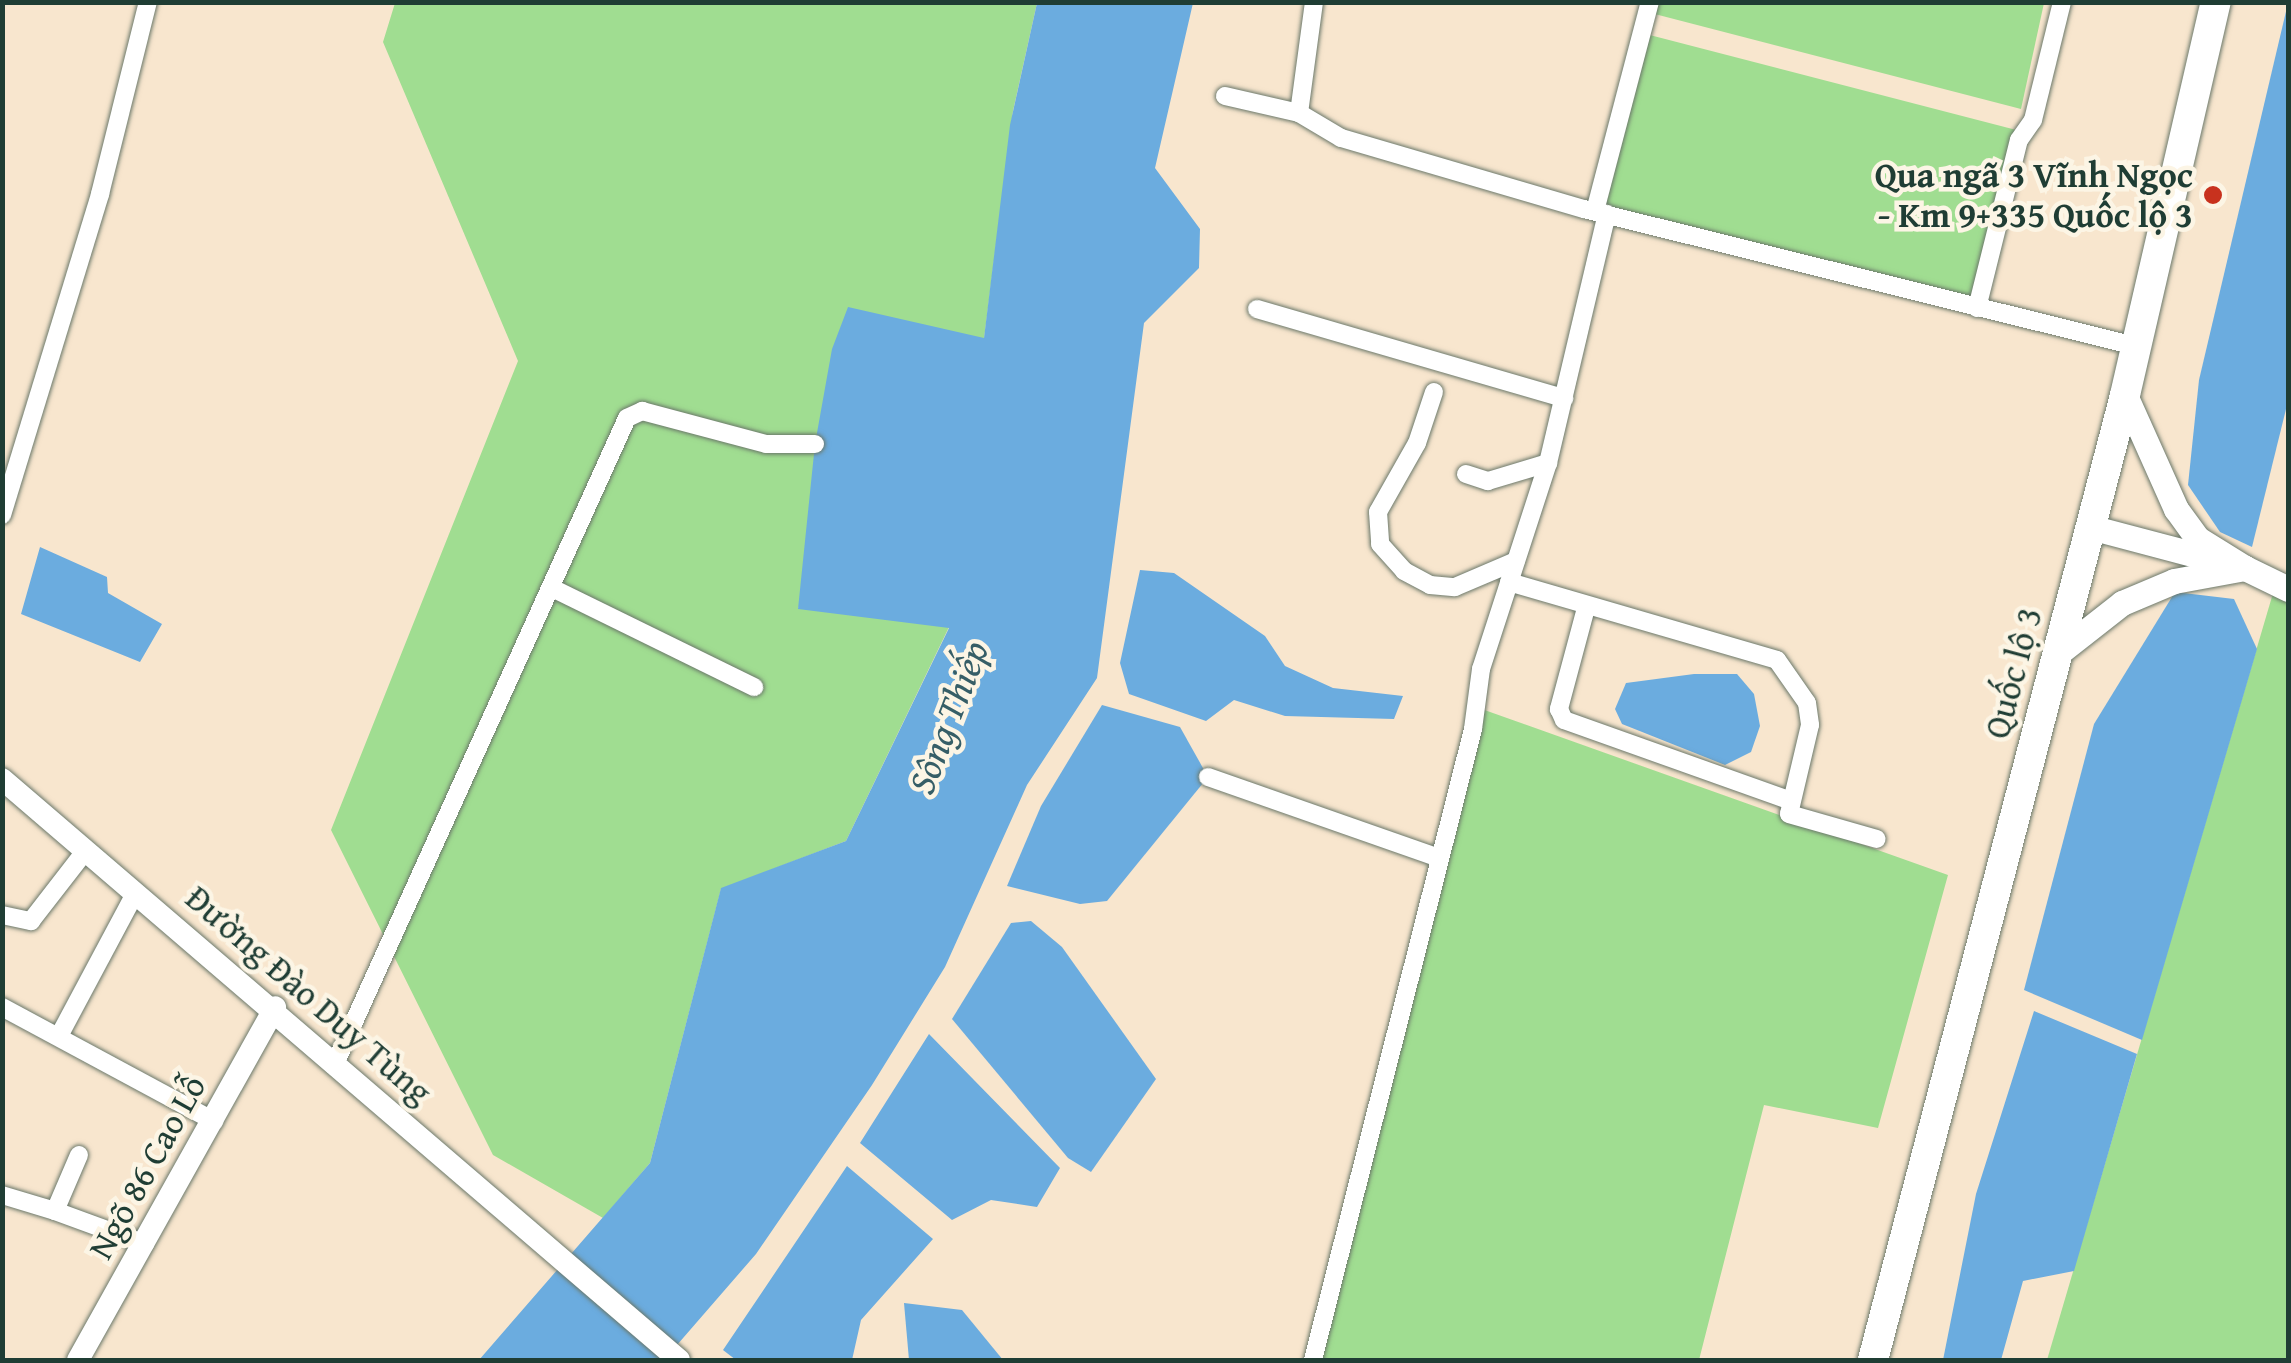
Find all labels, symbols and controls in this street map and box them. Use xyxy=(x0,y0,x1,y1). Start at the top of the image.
place label: Qua ngã 3 Vĩnh Ngọc - Km 9+335 Quốc lộ 3 xyxy=(1875,154,2193,236)
marker: Qua ngã 3 Vĩnh Ngọc - Km 9+335 Quốc lộ 3 xyxy=(2202,184,2224,206)
street label: Quốc lộ 3 xyxy=(1975,603,2051,743)
water label: Sông Thiếp xyxy=(898,634,998,800)
street label: Đường Đào Duy Tùng xyxy=(178,877,440,1113)
street label: Ngõ 86 Cao Lỗ xyxy=(79,1068,215,1266)

